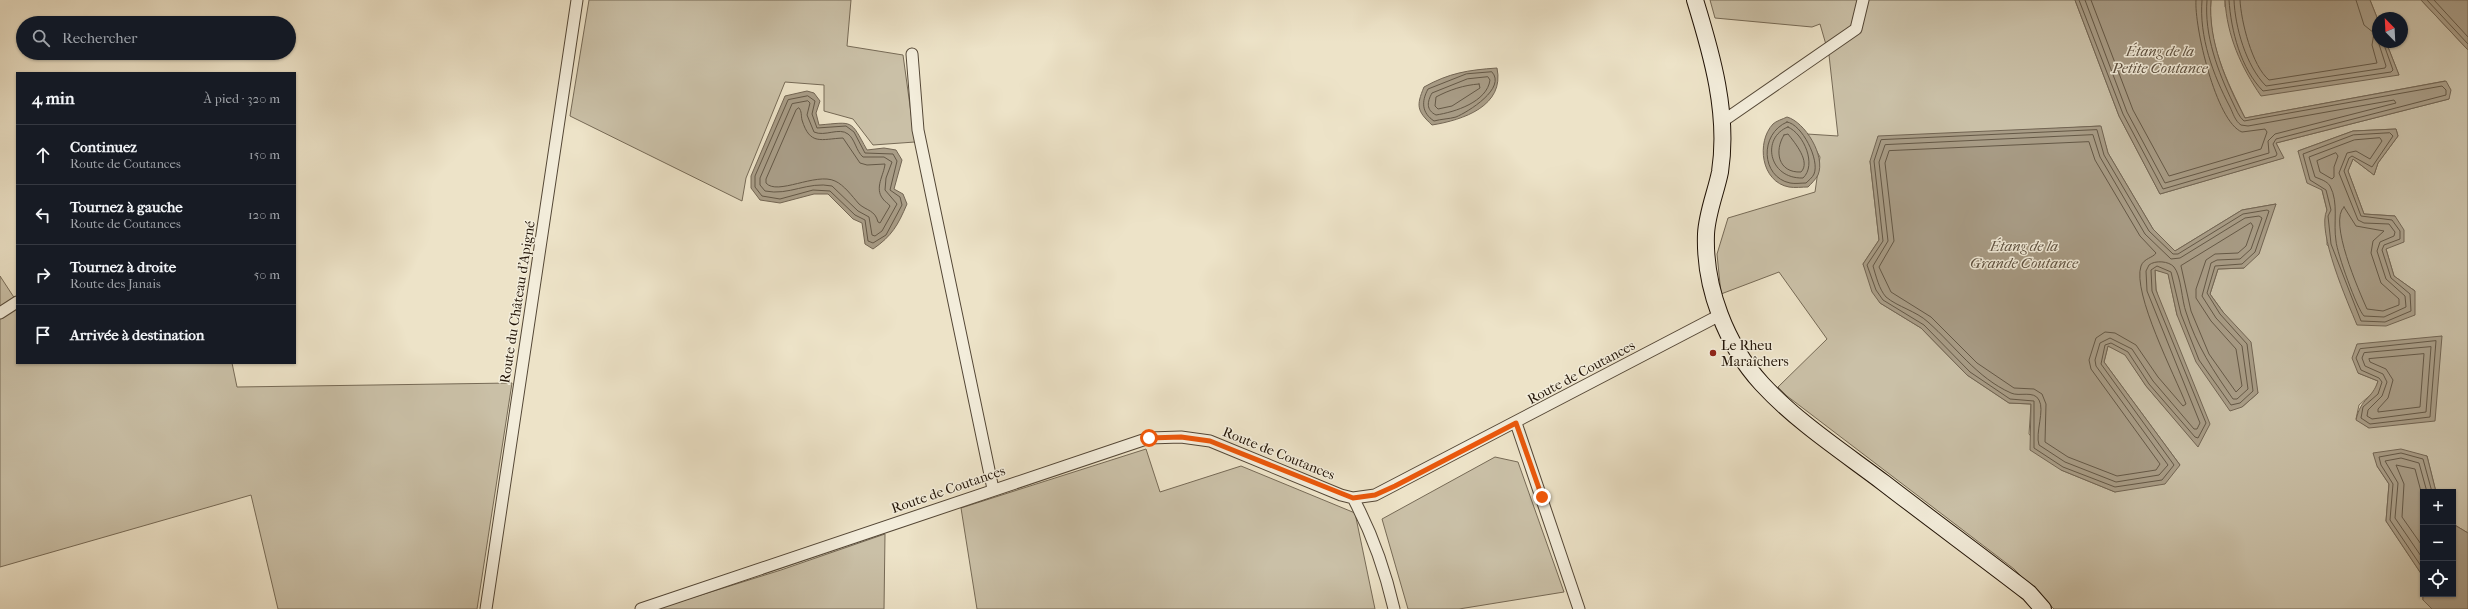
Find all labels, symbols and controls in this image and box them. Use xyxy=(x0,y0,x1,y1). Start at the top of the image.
north arrow xyxy=(2372,12,2408,48)
search box xyxy=(16,16,296,60)
icon: search xyxy=(30,27,52,49)
text: Rechercher xyxy=(62,29,137,47)
water label: Étang de la Petite Coutance xyxy=(2111,42,2209,77)
text: 4 min xyxy=(32,88,75,108)
text: À pied · 320 m xyxy=(204,91,280,106)
text: Continuez xyxy=(70,138,137,156)
icon: ahead xyxy=(32,144,54,166)
text: 150 m xyxy=(249,147,280,162)
text: Route de Coutances xyxy=(70,156,181,171)
text: Tournez à gauche xyxy=(70,198,183,216)
icon: left xyxy=(32,204,54,226)
text: 120 m xyxy=(248,207,280,222)
text: Route de Coutances xyxy=(70,216,181,231)
street label: Route du Château d'Apigné xyxy=(496,219,539,385)
water label: Étang de la Grande Coutance xyxy=(1970,237,2079,272)
text: Tournez à droite xyxy=(70,258,176,276)
icon: right xyxy=(32,264,54,286)
text: 50 m xyxy=(254,267,280,282)
text: Route des Janais xyxy=(70,276,161,291)
icon: arrive xyxy=(32,324,54,346)
text: Arrivée à destination xyxy=(70,326,205,344)
street label: Route de Coutances xyxy=(1525,337,1638,408)
place label: Le Rheu Maraîchers xyxy=(1721,337,1789,370)
marker: Le Rheu Maraîchers xyxy=(1708,348,1718,358)
street label: Route de Coutances xyxy=(1220,423,1337,484)
route start xyxy=(1140,429,1158,447)
street label: Route de Coutances xyxy=(889,462,1007,517)
route end xyxy=(1533,488,1551,506)
map controls xyxy=(2420,489,2456,597)
button: + xyxy=(2420,489,2456,525)
button: − xyxy=(2420,525,2456,561)
button: locate xyxy=(2420,561,2456,597)

